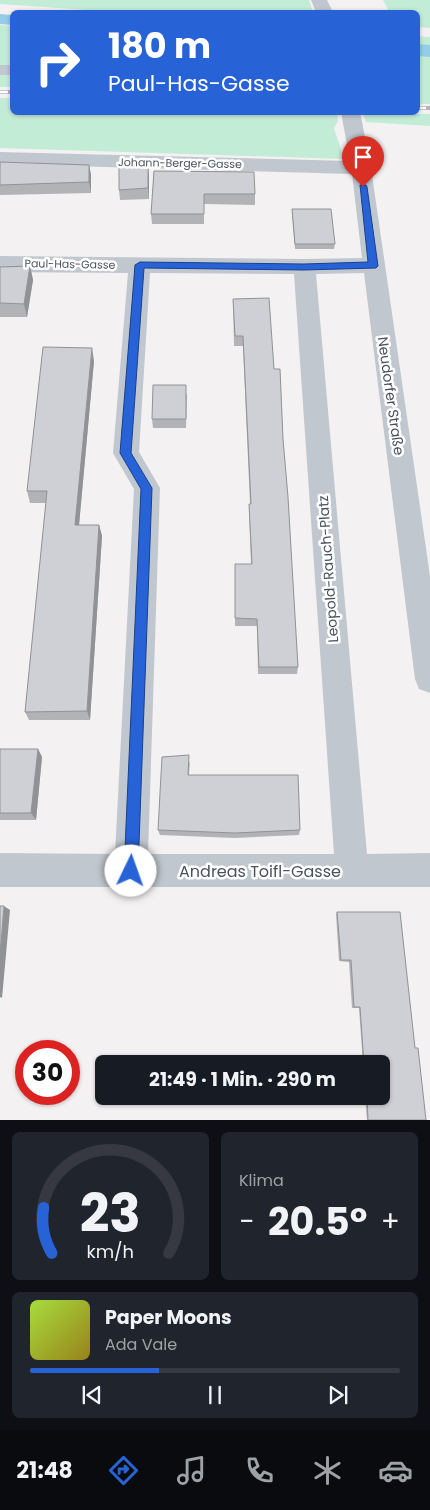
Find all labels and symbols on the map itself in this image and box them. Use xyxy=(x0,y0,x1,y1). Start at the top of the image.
pin xyxy=(342,136,384,187)
street label: Johann-Berger-Gasse xyxy=(118,154,242,172)
street label: Paul-Has-Gasse xyxy=(24,255,116,273)
street label: Neudorfer Straße xyxy=(373,335,409,457)
street label: Leopold-Rauch-Platz xyxy=(313,495,343,643)
position arrow xyxy=(104,844,156,896)
street label: Andreas Toifl-Gasse xyxy=(179,860,341,883)
speed limit sign: 30 xyxy=(15,1040,80,1105)

